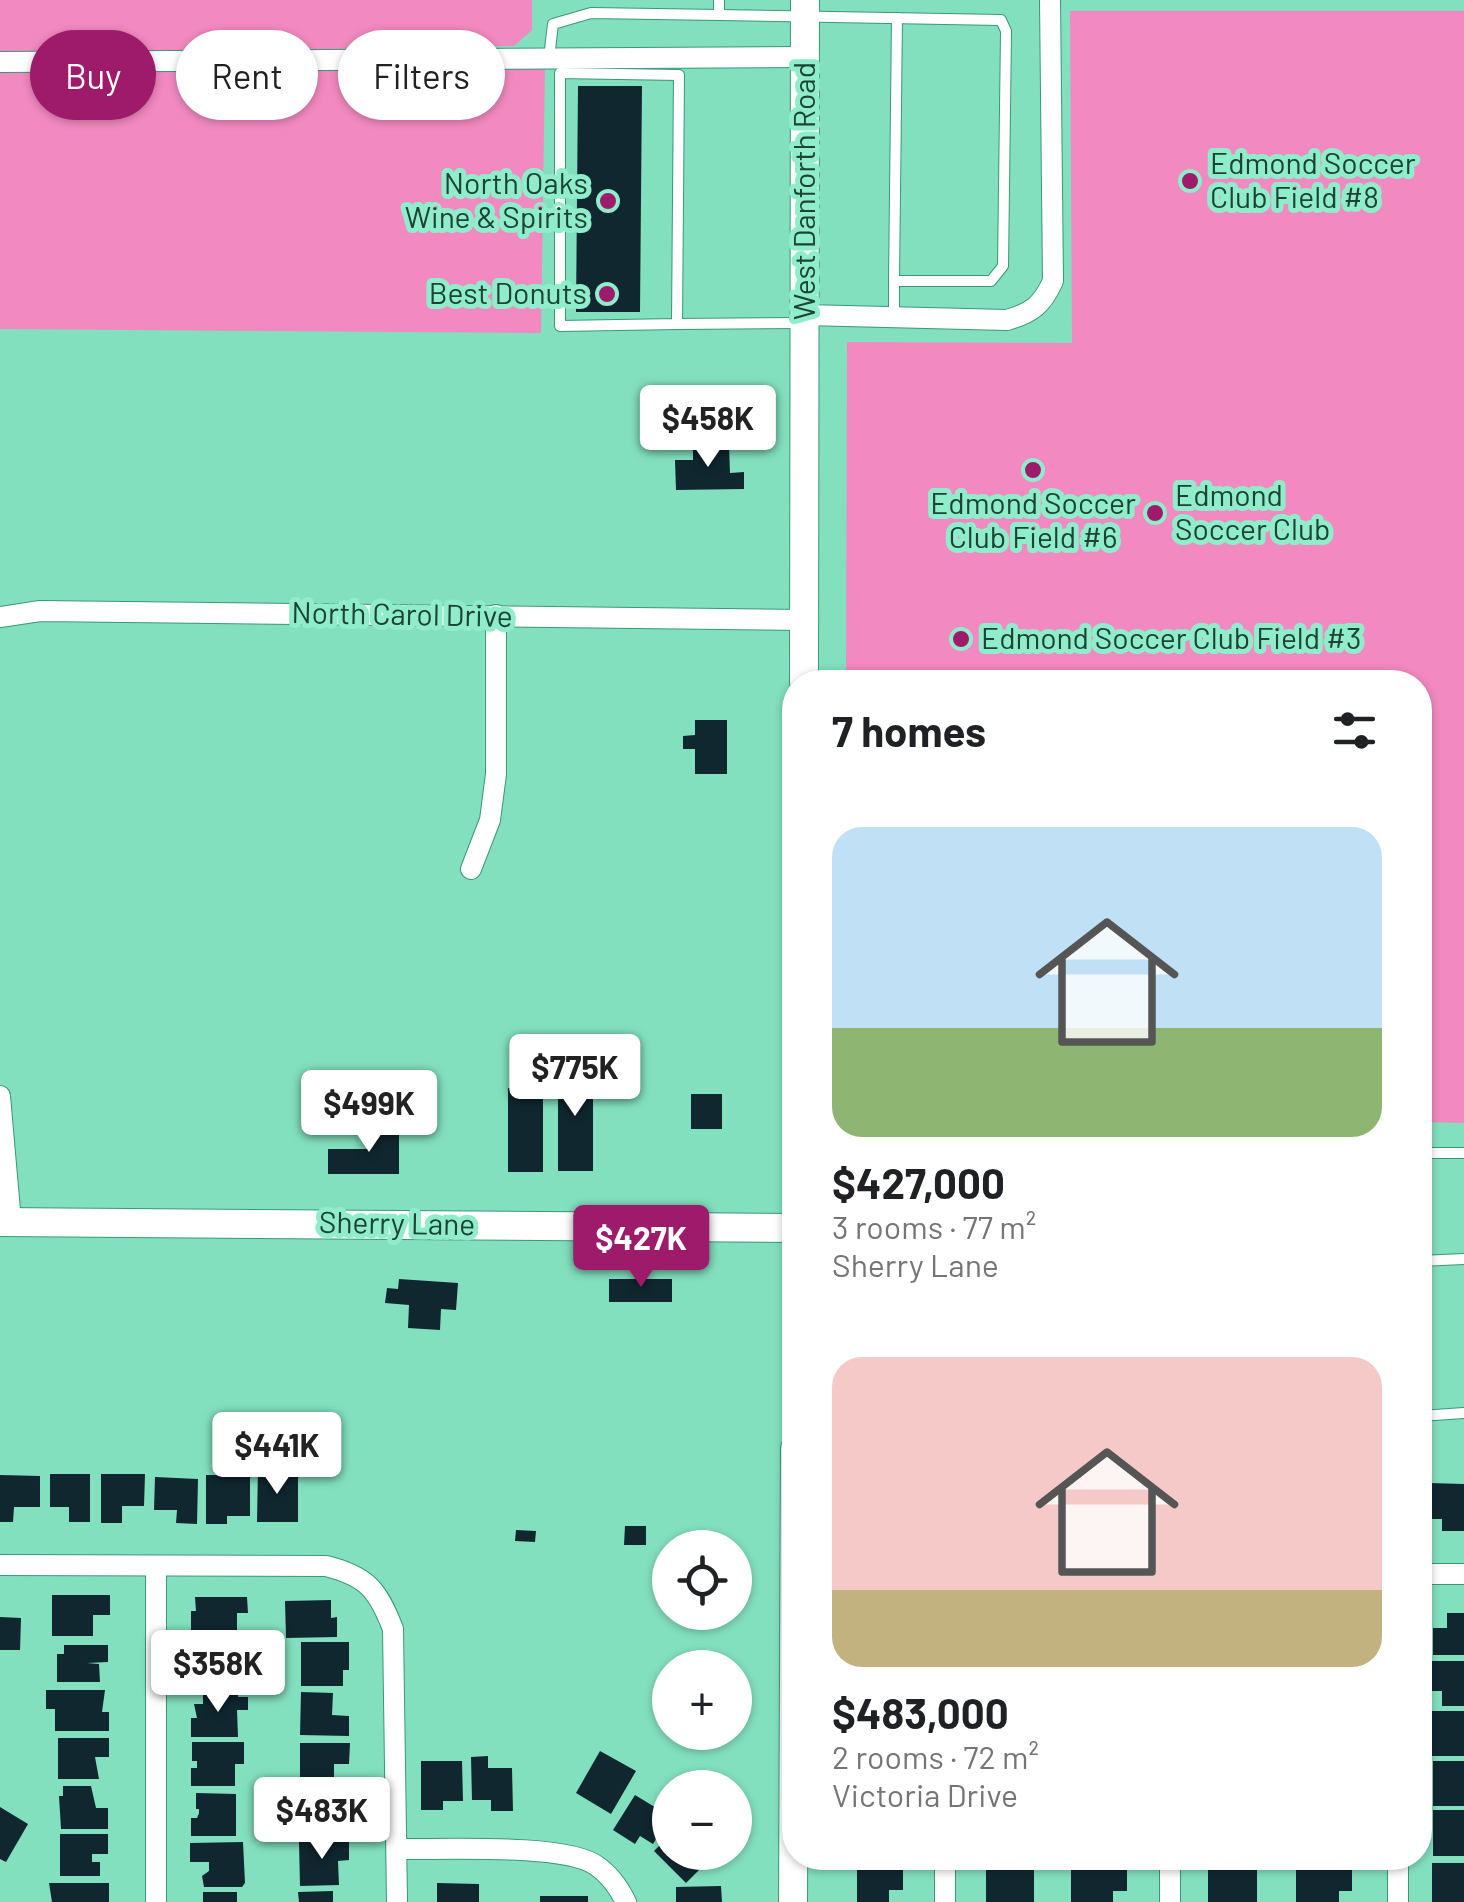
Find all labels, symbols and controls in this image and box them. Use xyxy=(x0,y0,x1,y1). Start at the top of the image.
chip: Buy xyxy=(30,30,156,120)
chip: Rent xyxy=(176,30,318,120)
chip: Filters xyxy=(338,30,505,120)
street label: West Danforth Road xyxy=(785,62,821,320)
place label: Edmond Soccer Club Field #8 xyxy=(1210,144,1416,214)
place label: North Oaks Wine & Spirits xyxy=(405,164,588,234)
marker: Edmond Soccer Club Field #8 xyxy=(1179,170,1201,192)
marker: North Oaks Wine & Spirits xyxy=(597,190,619,212)
place label: Best Donuts xyxy=(429,274,587,310)
marker: Best Donuts xyxy=(596,283,618,305)
pin: $458K xyxy=(638,385,778,470)
text: $458K xyxy=(662,398,754,436)
marker: Edmond Soccer Club Field #6 xyxy=(1022,459,1044,481)
place label: Edmond Soccer Club xyxy=(1175,476,1330,546)
place label: Edmond Soccer Club Field #6 xyxy=(930,484,1136,554)
marker: Edmond Soccer Club xyxy=(1144,502,1166,524)
street label: North Carol Drive xyxy=(291,593,513,633)
place label: Edmond Soccer Club Field #3 xyxy=(981,619,1361,655)
marker: Edmond Soccer Club Field #3 xyxy=(950,628,972,650)
icon: filters xyxy=(1327,703,1382,758)
text: 7 homes xyxy=(832,705,986,755)
icon: home xyxy=(1017,892,1197,1072)
pin: $775K xyxy=(505,1034,645,1119)
text: $775K xyxy=(531,1047,619,1085)
pin: $499K xyxy=(299,1070,439,1155)
text: $499K xyxy=(323,1083,415,1121)
text: $427,000 xyxy=(832,1157,1005,1207)
street label: Sherry Lane xyxy=(319,1203,475,1241)
pin: $427K xyxy=(571,1205,711,1290)
text: 3 rooms · 77 m² xyxy=(832,1207,1036,1245)
text: $427K xyxy=(595,1218,687,1256)
text: Sherry Lane xyxy=(832,1245,999,1283)
pin: $441K xyxy=(207,1412,347,1497)
icon: home xyxy=(1017,1422,1197,1602)
text: $441K xyxy=(234,1425,320,1463)
map controls xyxy=(652,1530,752,1870)
button: locate xyxy=(652,1530,752,1630)
pin: $358K xyxy=(148,1630,288,1715)
text: $358K xyxy=(173,1643,263,1681)
button: + xyxy=(652,1650,752,1750)
text: $483,000 xyxy=(832,1687,1009,1737)
text: 2 rooms · 72 m² xyxy=(832,1737,1039,1775)
button: − xyxy=(652,1770,752,1870)
text: Victoria Drive xyxy=(832,1775,1018,1813)
pin: $483K xyxy=(252,1777,392,1862)
text: $483K xyxy=(276,1790,368,1828)

